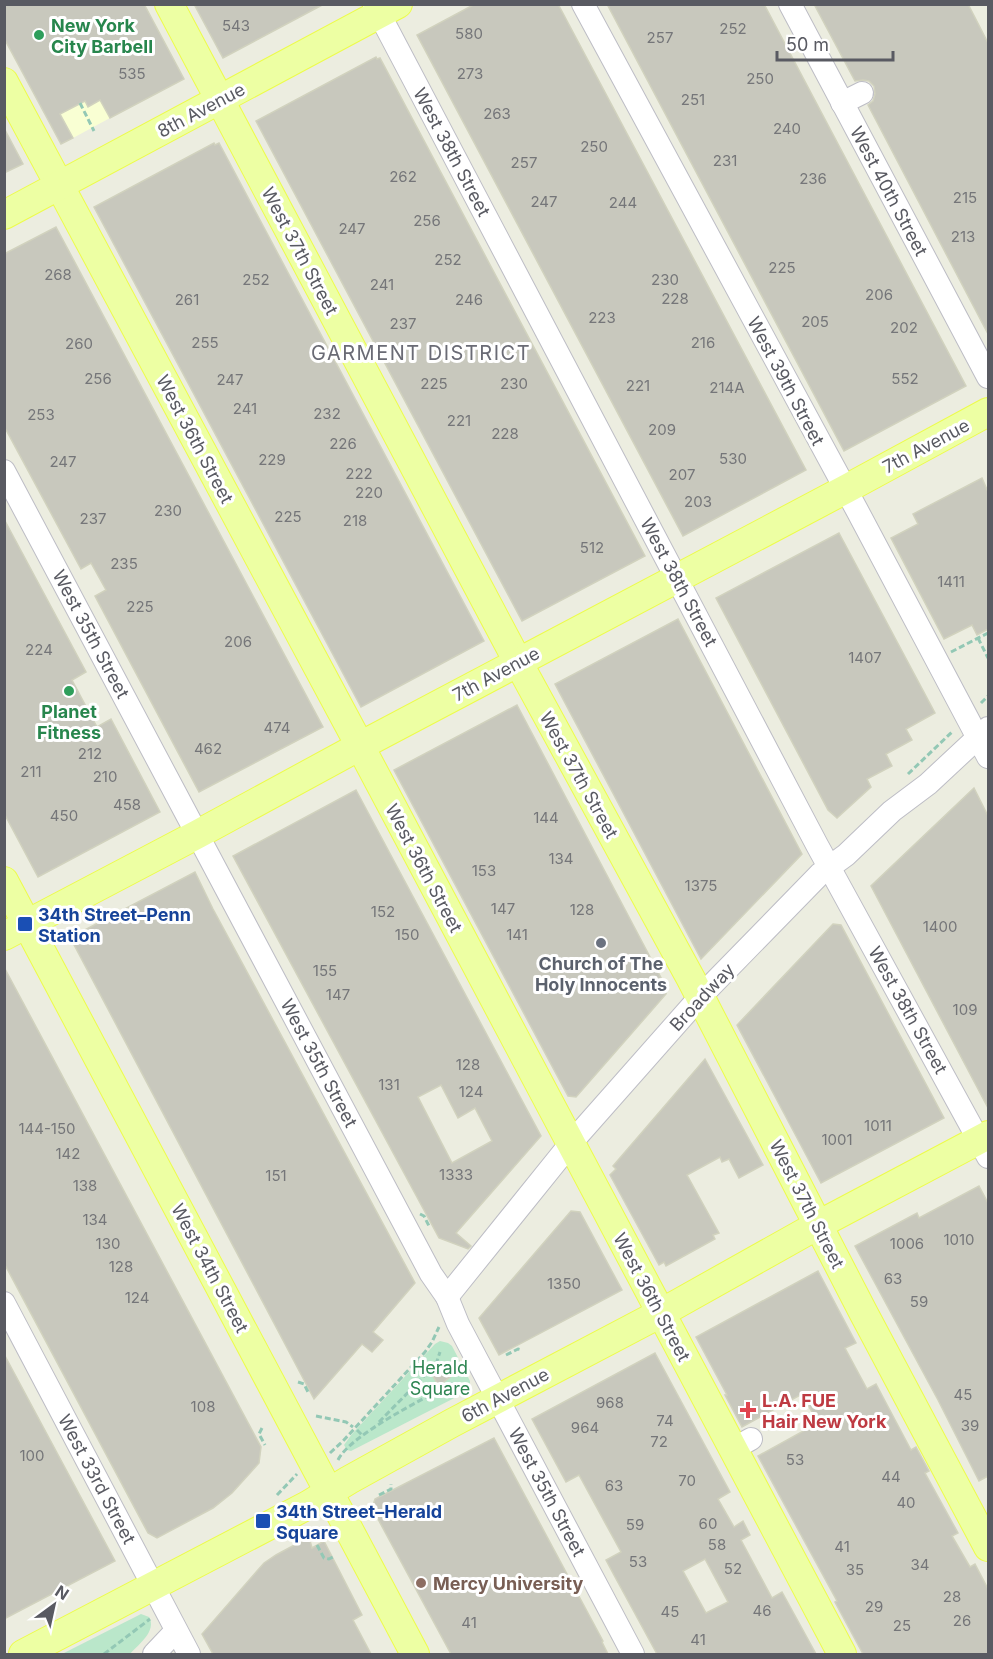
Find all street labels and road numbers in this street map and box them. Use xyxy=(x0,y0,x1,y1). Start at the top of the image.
street label: 8th Avenue xyxy=(154,78,248,142)
street label: West 38th Street xyxy=(409,84,495,220)
street label: West 40th Street xyxy=(846,123,932,259)
street label: West 37th Street xyxy=(258,184,343,318)
street label: West 39th Street xyxy=(743,313,829,449)
street label: West 36th Street xyxy=(152,371,238,507)
street label: 7th Avenue xyxy=(879,414,973,478)
street label: West 38th Street xyxy=(636,514,722,650)
street label: West 35th Street xyxy=(48,566,134,702)
street label: 7th Avenue xyxy=(449,642,543,706)
street label: West 37th Street xyxy=(536,708,623,842)
street label: West 36th Street xyxy=(381,800,467,936)
street label: West 38th Street xyxy=(864,943,952,1077)
street label: Broadway xyxy=(665,959,739,1035)
street label: West 35th Street xyxy=(276,995,362,1131)
street label: West 37th Street xyxy=(766,1136,849,1272)
street label: West 34th Street xyxy=(167,1200,253,1336)
street label: West 36th Street xyxy=(609,1229,695,1365)
street label: 6th Avenue xyxy=(458,1363,552,1427)
street label: West 33rd Street xyxy=(54,1411,140,1547)
street label: West 35th Street xyxy=(504,1424,590,1560)

